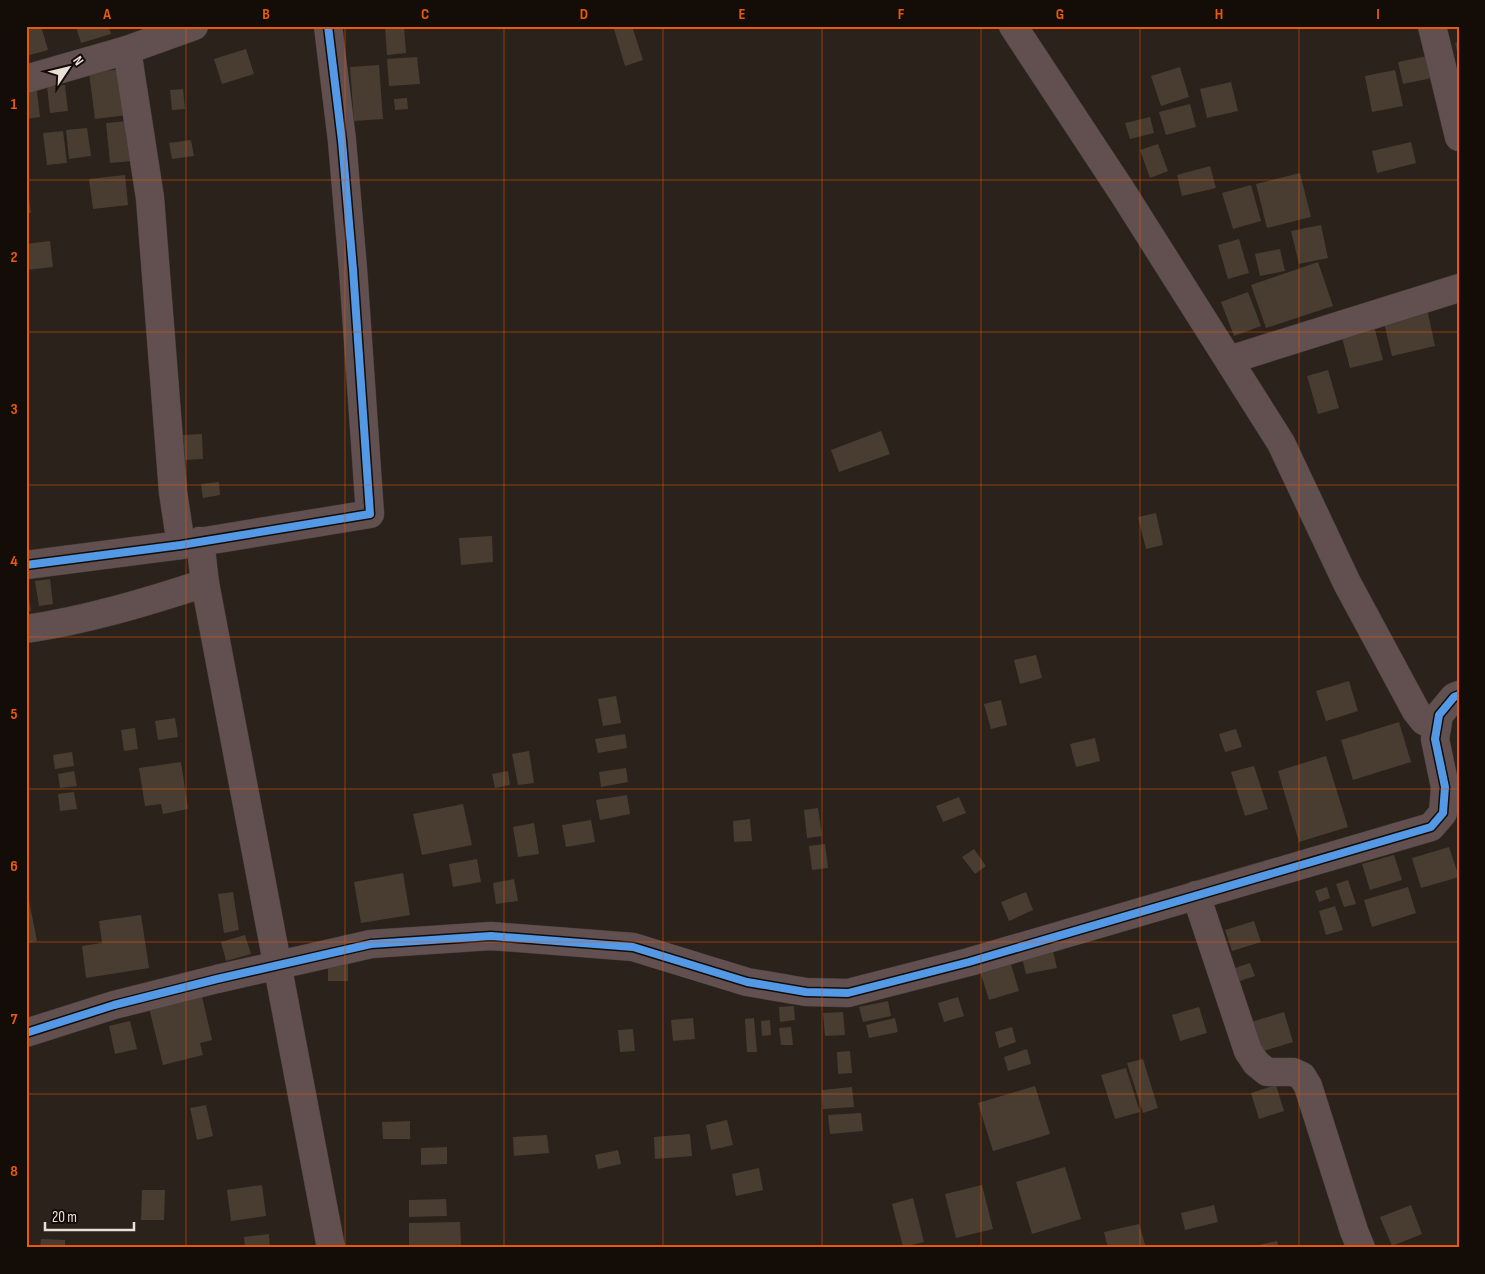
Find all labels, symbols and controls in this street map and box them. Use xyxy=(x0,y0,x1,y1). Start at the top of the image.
text: A xyxy=(102,5,111,24)
text: B xyxy=(262,5,270,24)
text: C xyxy=(421,5,429,24)
text: D xyxy=(580,5,588,24)
text: E xyxy=(739,5,746,24)
text: F xyxy=(898,5,905,24)
text: G xyxy=(1056,5,1064,24)
text: H xyxy=(1215,5,1223,24)
text: I xyxy=(1376,5,1380,24)
north arrow xyxy=(42,42,92,92)
text: N xyxy=(69,53,87,69)
text: 1 xyxy=(11,95,18,114)
text: 2 xyxy=(10,248,18,267)
text: 3 xyxy=(10,400,18,419)
text: 4 xyxy=(10,552,18,571)
text: 5 xyxy=(10,705,18,724)
text: 6 xyxy=(10,857,18,876)
text: 7 xyxy=(11,1010,18,1029)
text: 8 xyxy=(10,1162,18,1181)
scale bar xyxy=(45,1199,134,1231)
text: 20 m xyxy=(52,1208,77,1227)

